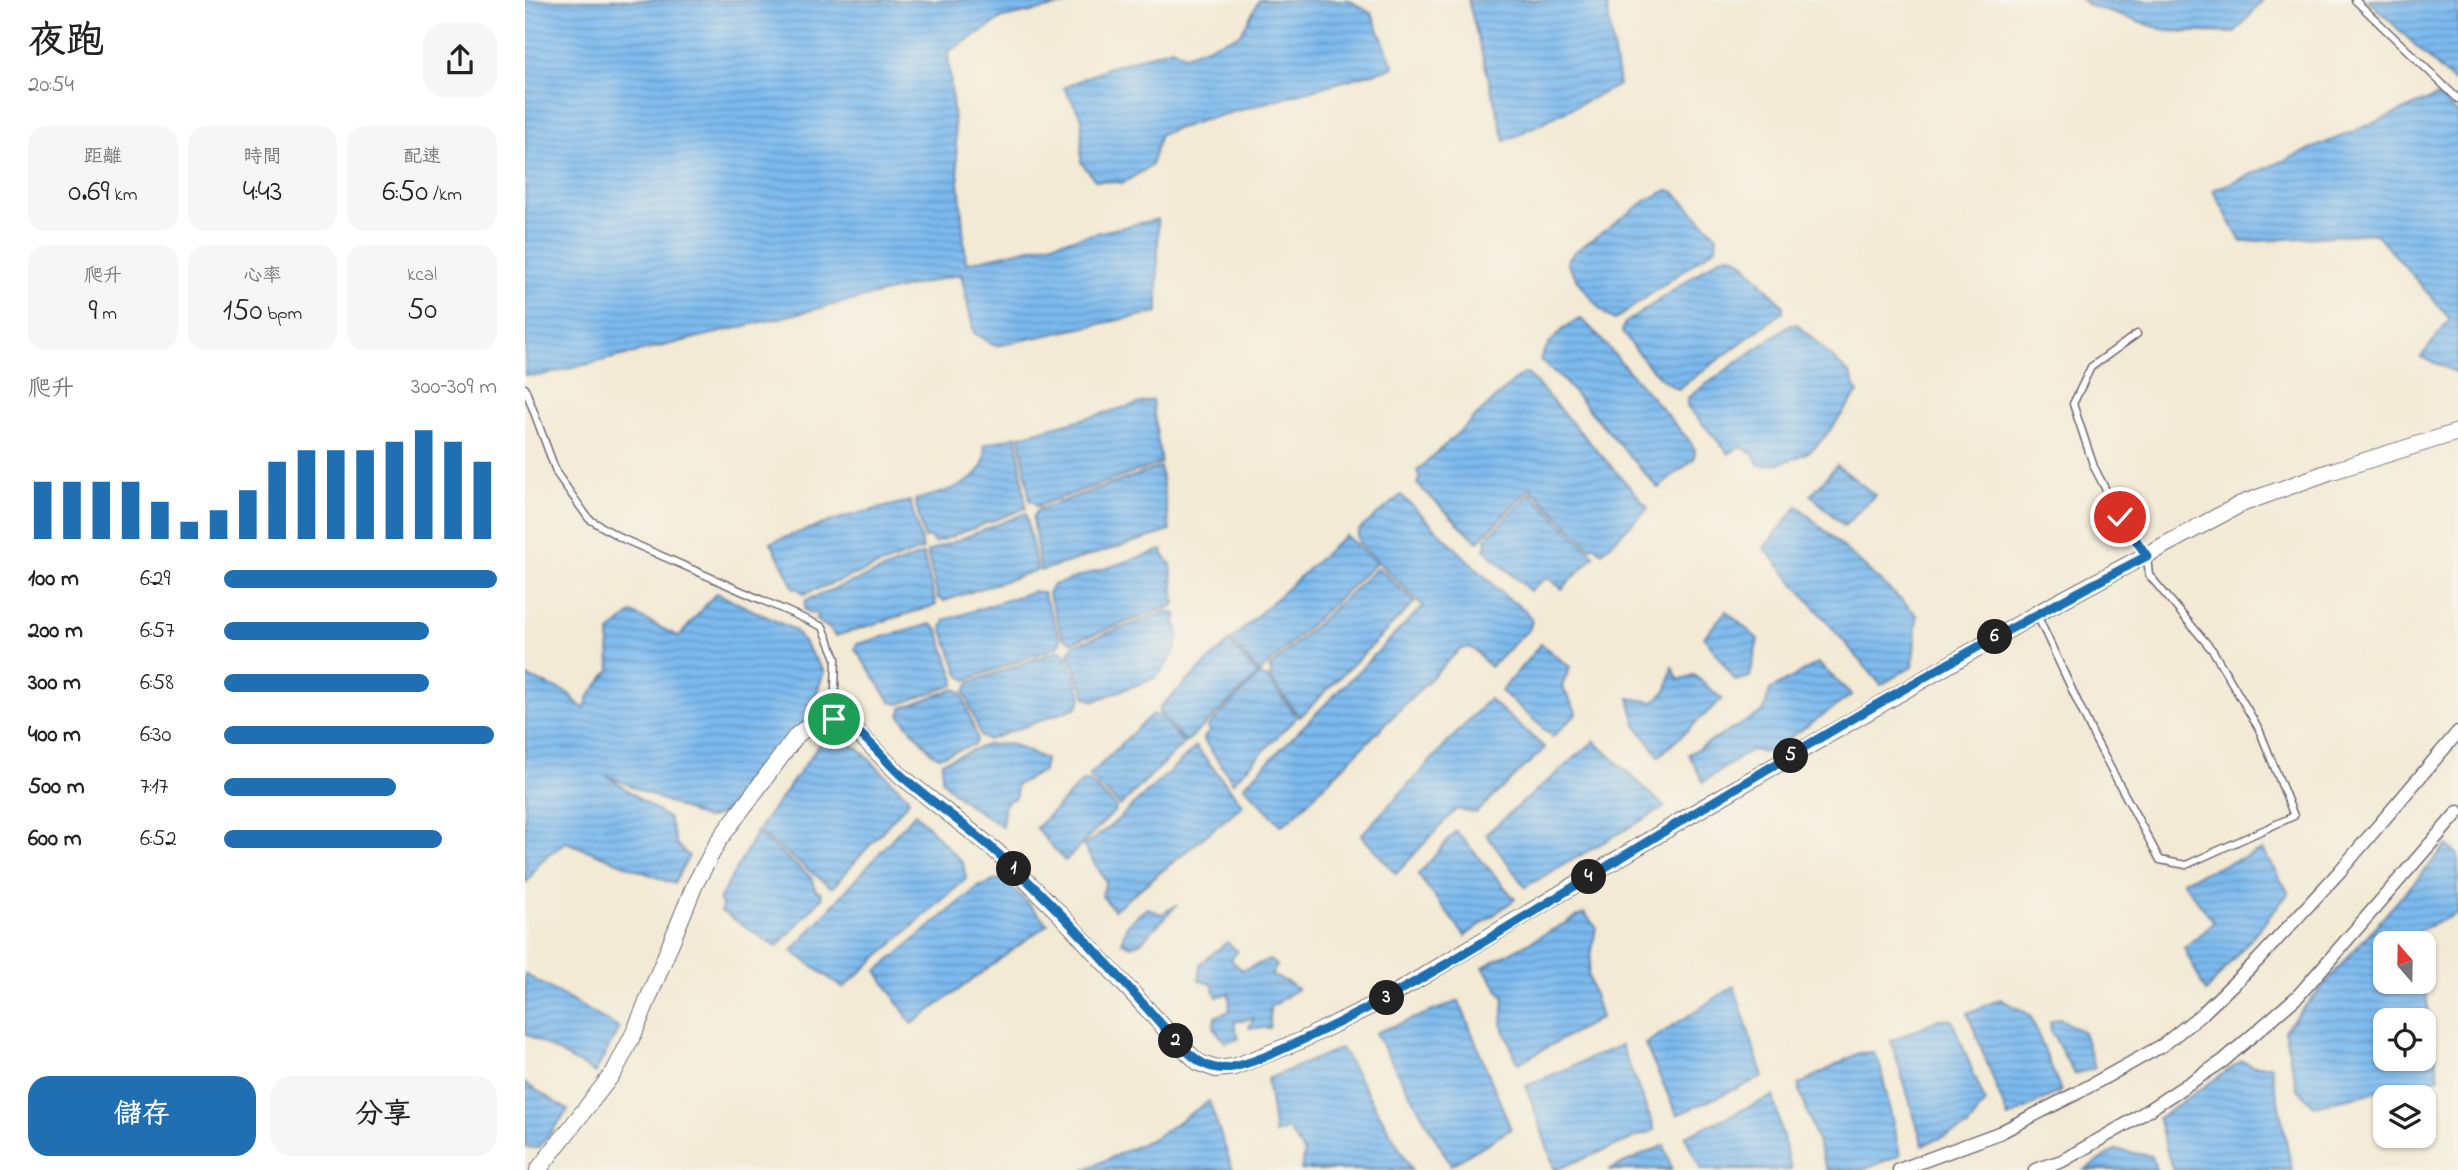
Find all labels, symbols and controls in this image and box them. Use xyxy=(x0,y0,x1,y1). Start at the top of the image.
text: 夜跑 xyxy=(28,15,104,71)
button: share xyxy=(423,23,497,97)
text: 20:54 xyxy=(28,69,74,102)
text: 距離 xyxy=(84,144,122,171)
text: 時間 xyxy=(243,144,282,171)
text: 配速 xyxy=(403,144,441,171)
text: 0.69 xyxy=(68,171,110,215)
text: 4:43 xyxy=(243,171,282,215)
text: 6:50 xyxy=(382,171,428,215)
text: km xyxy=(110,182,137,209)
text: /km xyxy=(428,182,462,209)
text: kcal xyxy=(407,262,437,289)
text: 爬升 xyxy=(84,263,122,290)
text: 心率 xyxy=(243,263,282,290)
text: 50 xyxy=(407,289,437,333)
text: 9 xyxy=(89,290,98,334)
text: 150 xyxy=(223,290,262,334)
text: m xyxy=(98,301,117,328)
text: bpm xyxy=(262,301,302,328)
text: 300–309 m xyxy=(411,371,497,404)
text: 爬升 xyxy=(28,373,74,406)
pin xyxy=(2090,487,2150,547)
icon: check xyxy=(2101,498,2139,536)
text: 100 m xyxy=(28,563,79,596)
text: 6:29 xyxy=(140,563,170,596)
text: 200 m xyxy=(28,615,83,648)
text: 6:57 xyxy=(140,615,175,648)
pin: 6 xyxy=(1977,620,2013,654)
text: 6 xyxy=(1990,623,1999,650)
text: 300 m xyxy=(28,667,81,700)
text: 6:58 xyxy=(140,667,174,700)
pin xyxy=(804,689,864,749)
icon: arrive xyxy=(815,700,853,738)
text: 400 m xyxy=(28,719,81,752)
text: 6:30 xyxy=(140,719,172,752)
pin: 5 xyxy=(1773,738,1809,774)
text: 5 xyxy=(1785,742,1796,769)
text: 500 m xyxy=(28,771,85,804)
text: 7:17 xyxy=(140,771,168,804)
text: 600 m xyxy=(28,823,82,856)
text: 6:52 xyxy=(140,823,177,856)
pin: 1 xyxy=(997,852,1031,886)
text: 1 xyxy=(1010,855,1017,882)
pin: 4 xyxy=(1571,860,1607,894)
text: 4 xyxy=(1585,863,1592,890)
north arrow xyxy=(2373,931,2436,994)
map controls xyxy=(2373,931,2436,1148)
pin: 3 xyxy=(1369,981,1405,1016)
text: 3 xyxy=(1383,984,1390,1011)
button: locate xyxy=(2373,1008,2436,1071)
pin: 2 xyxy=(1159,1024,1193,1058)
text: 2 xyxy=(1171,1027,1180,1054)
button: 儲存 xyxy=(28,1076,256,1156)
button: 分享 xyxy=(270,1076,497,1156)
button: layers xyxy=(2373,1085,2436,1148)

